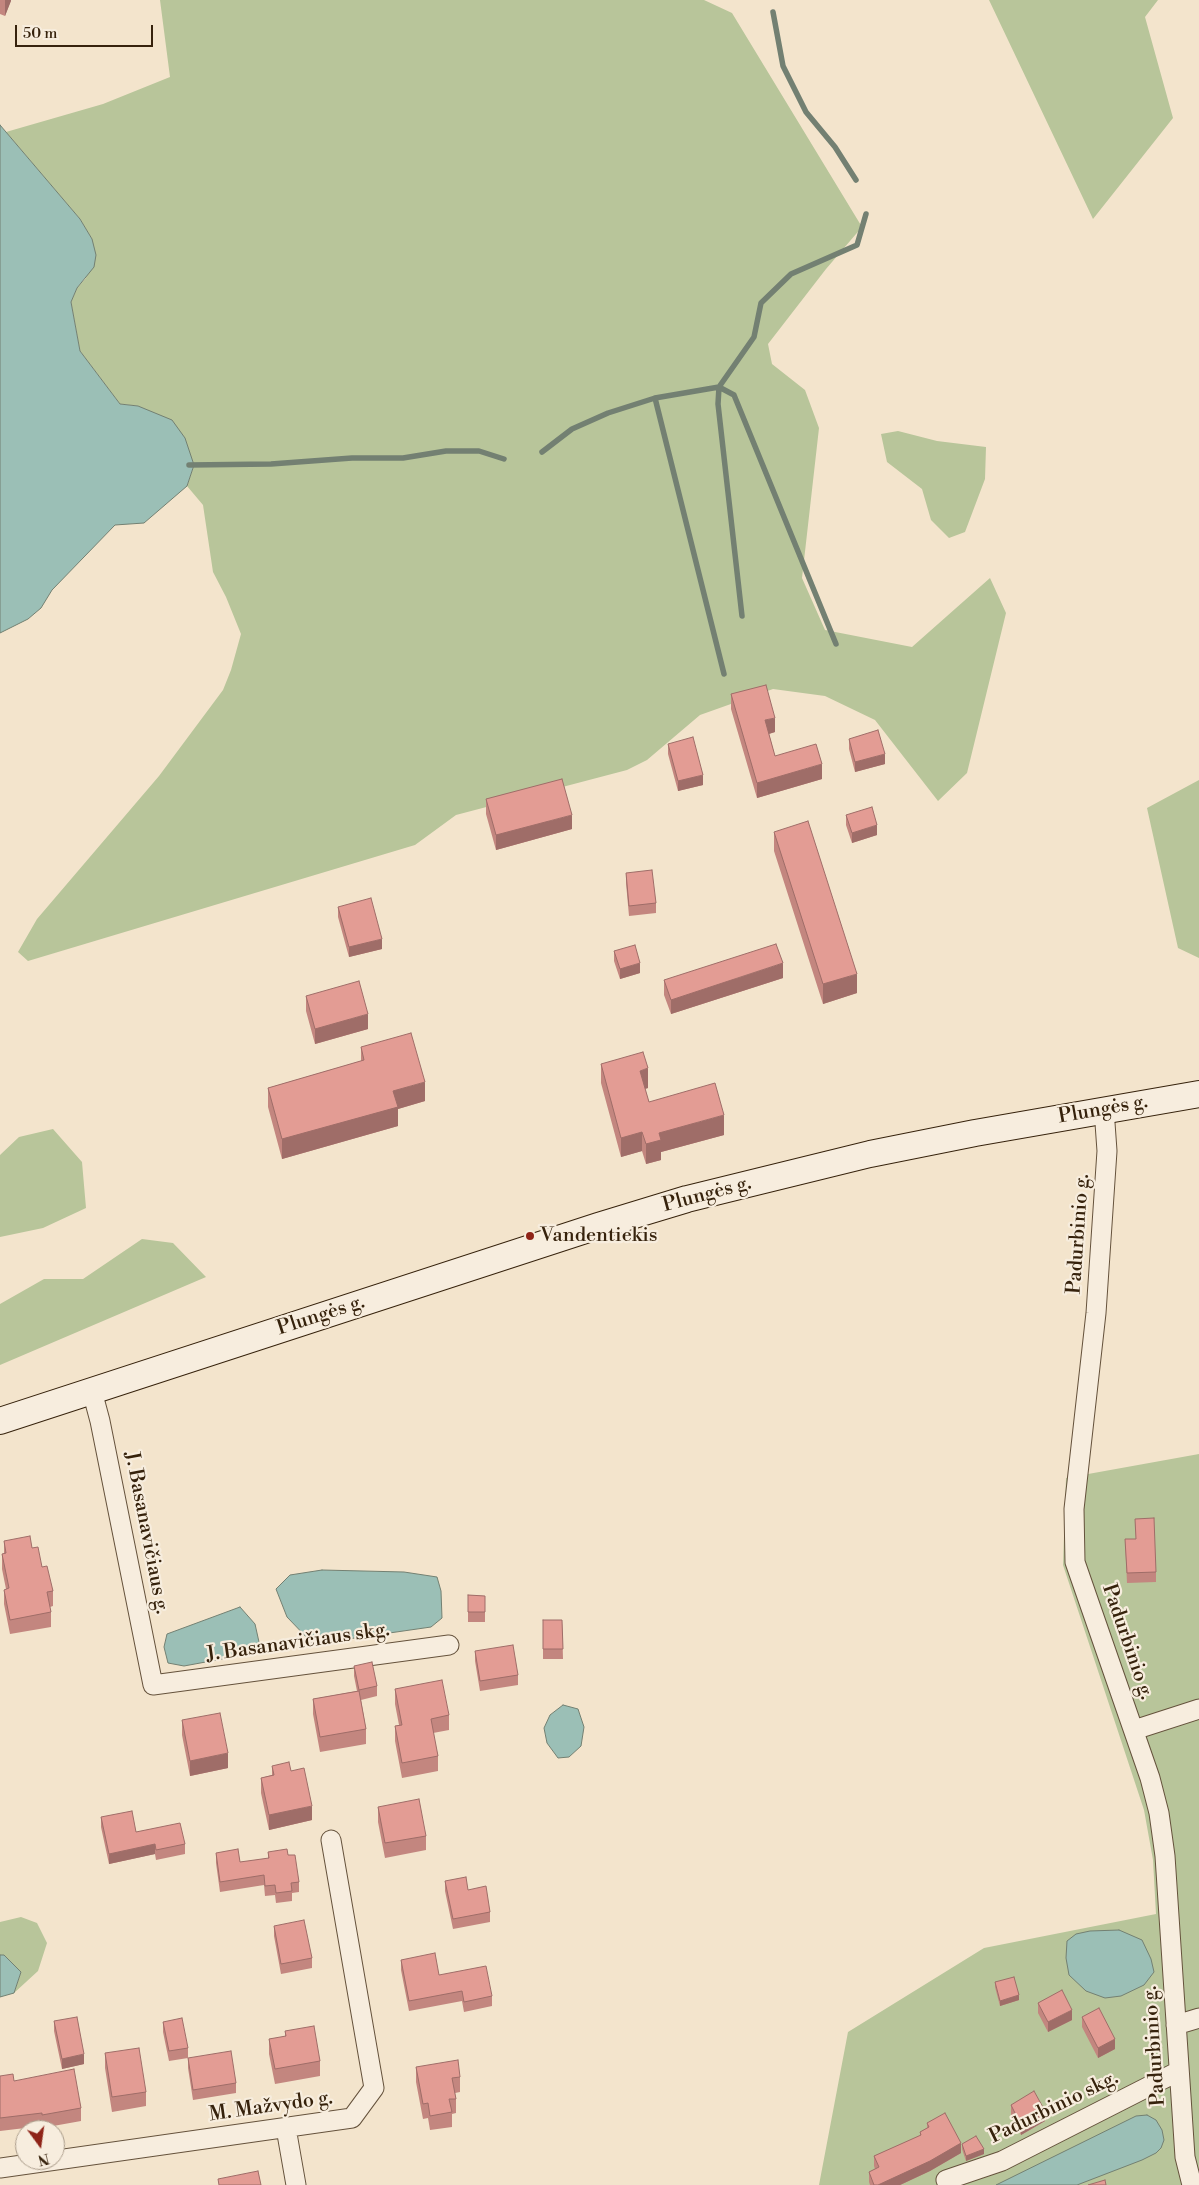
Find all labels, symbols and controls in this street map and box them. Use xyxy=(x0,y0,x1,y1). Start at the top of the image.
scale bar xyxy=(18,15,155,47)
text: 50 m xyxy=(23,24,57,43)
street label: Plungės g. xyxy=(1056,1090,1150,1130)
street label: Plungės g. xyxy=(660,1172,754,1218)
street label: Padurbinio g. xyxy=(1063,1173,1095,1295)
place label: Vandentiekis xyxy=(540,1224,658,1248)
marker: Vandentiekis xyxy=(524,1230,536,1242)
street label: Plungės g. xyxy=(274,1291,368,1341)
street label: J. Basanavičiaus g. xyxy=(119,1450,173,1616)
street label: Padurbinio g. xyxy=(1096,1581,1158,1703)
street label: J. Basanavičiaus skg. xyxy=(205,1618,391,1668)
street label: Padurbinio g. xyxy=(1139,1985,1171,2107)
street label: Padurbinio skg. xyxy=(986,2066,1122,2150)
street label: M. Mažvydo g. xyxy=(208,2086,334,2128)
north arrow xyxy=(15,2120,65,2170)
text: N xyxy=(36,2149,51,2169)

